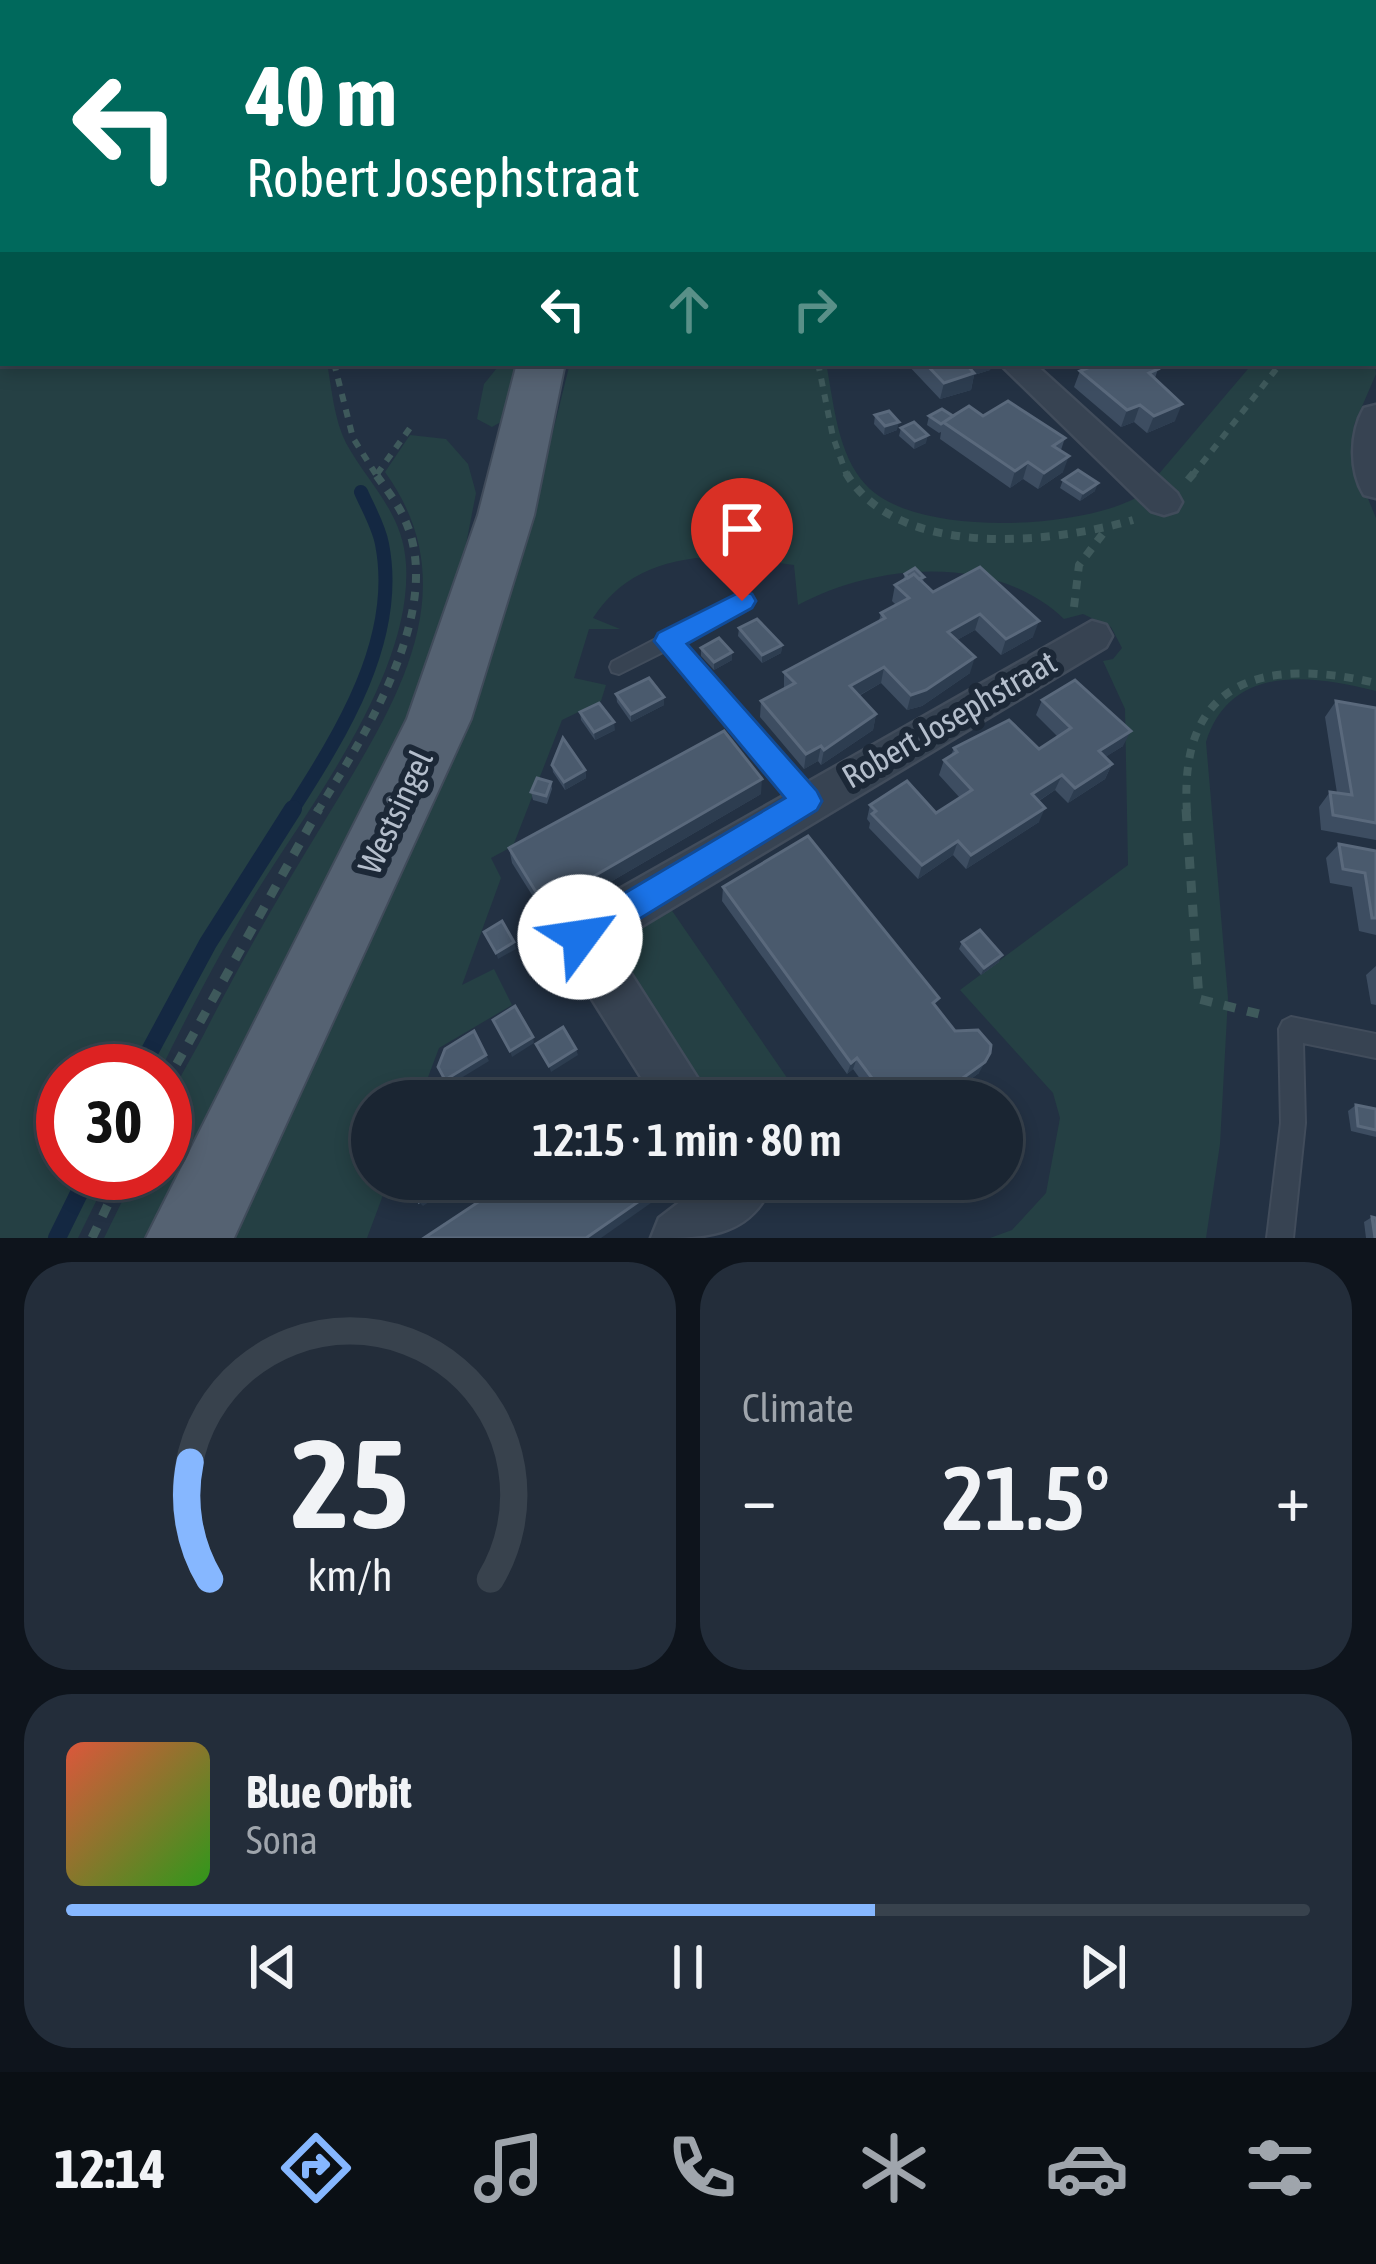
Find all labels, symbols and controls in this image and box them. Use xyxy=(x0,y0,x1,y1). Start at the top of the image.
icon: left xyxy=(48,48,204,204)
text: 40 m xyxy=(246,48,397,144)
text: Robert Josephstraat xyxy=(246,147,640,208)
icon: left xyxy=(530,276,596,342)
icon: ahead xyxy=(656,276,722,342)
icon: right xyxy=(782,276,848,342)
pin xyxy=(691,478,793,601)
icon: arrive xyxy=(709,496,775,562)
street label: Robert Josephstraat xyxy=(835,642,1063,796)
street label: Westsingel xyxy=(350,744,440,880)
position arrow xyxy=(517,874,643,1000)
speed limit sign: 30 xyxy=(36,1044,192,1200)
text: 12:15 · 1 min · 80 m xyxy=(532,1114,842,1166)
text: Climate xyxy=(742,1386,854,1430)
text: 25 xyxy=(291,1411,409,1554)
text: 21.5° xyxy=(942,1446,1110,1549)
text: − xyxy=(742,1459,776,1535)
text: + xyxy=(1276,1459,1310,1535)
text: km/h xyxy=(307,1551,393,1600)
text: Blue Orbit xyxy=(246,1766,412,1818)
text: Sona xyxy=(246,1818,318,1862)
icon: previous xyxy=(240,1934,306,2000)
icon: pause xyxy=(655,1934,721,2000)
icon: next xyxy=(1070,1934,1136,2000)
icon: directions xyxy=(274,2126,358,2210)
icon: music xyxy=(467,2126,551,2210)
icon: phone xyxy=(660,2126,744,2210)
icon: climate xyxy=(852,2126,936,2210)
icon: car xyxy=(1045,2126,1129,2210)
icon: filters xyxy=(1238,2126,1322,2210)
text: 12:14 xyxy=(54,2138,165,2199)

